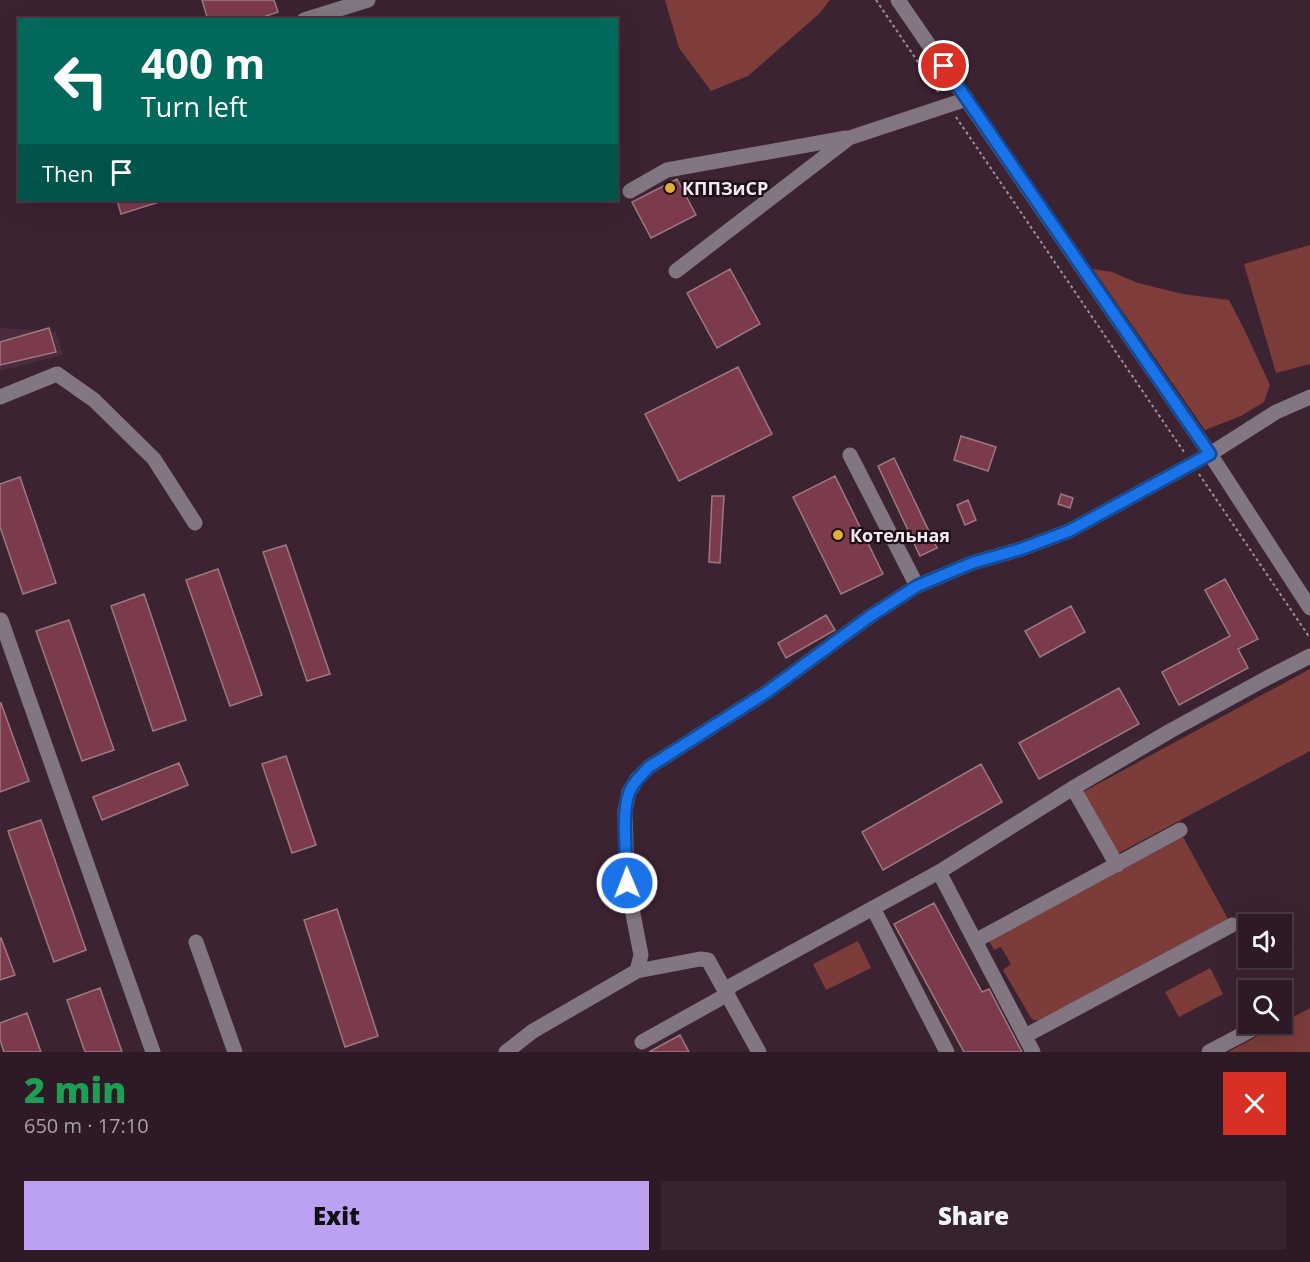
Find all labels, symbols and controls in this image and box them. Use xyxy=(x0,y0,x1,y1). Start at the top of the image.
text: 400 m xyxy=(141,34,265,91)
pin xyxy=(918,40,969,91)
icon: left xyxy=(42,42,120,120)
icon: arrive xyxy=(927,49,960,82)
text: Turn left xyxy=(141,88,248,125)
icon: arrive xyxy=(105,156,138,189)
text: Then xyxy=(42,158,93,188)
place label: КППЗиСР xyxy=(682,176,768,200)
marker: КППЗиСР xyxy=(663,181,677,195)
place label: Котельная xyxy=(850,523,950,547)
marker: Котельная xyxy=(831,528,845,542)
position arrow xyxy=(595,851,659,915)
map controls xyxy=(1238,914,1292,1034)
button: sound xyxy=(1238,914,1292,968)
button: search xyxy=(1238,980,1292,1034)
text: 2 min xyxy=(24,1065,126,1114)
button: close xyxy=(1223,1072,1286,1135)
text: 650 m · 17:10 xyxy=(24,1112,149,1139)
button: Exit xyxy=(24,1181,649,1250)
button: Share xyxy=(661,1181,1286,1250)

